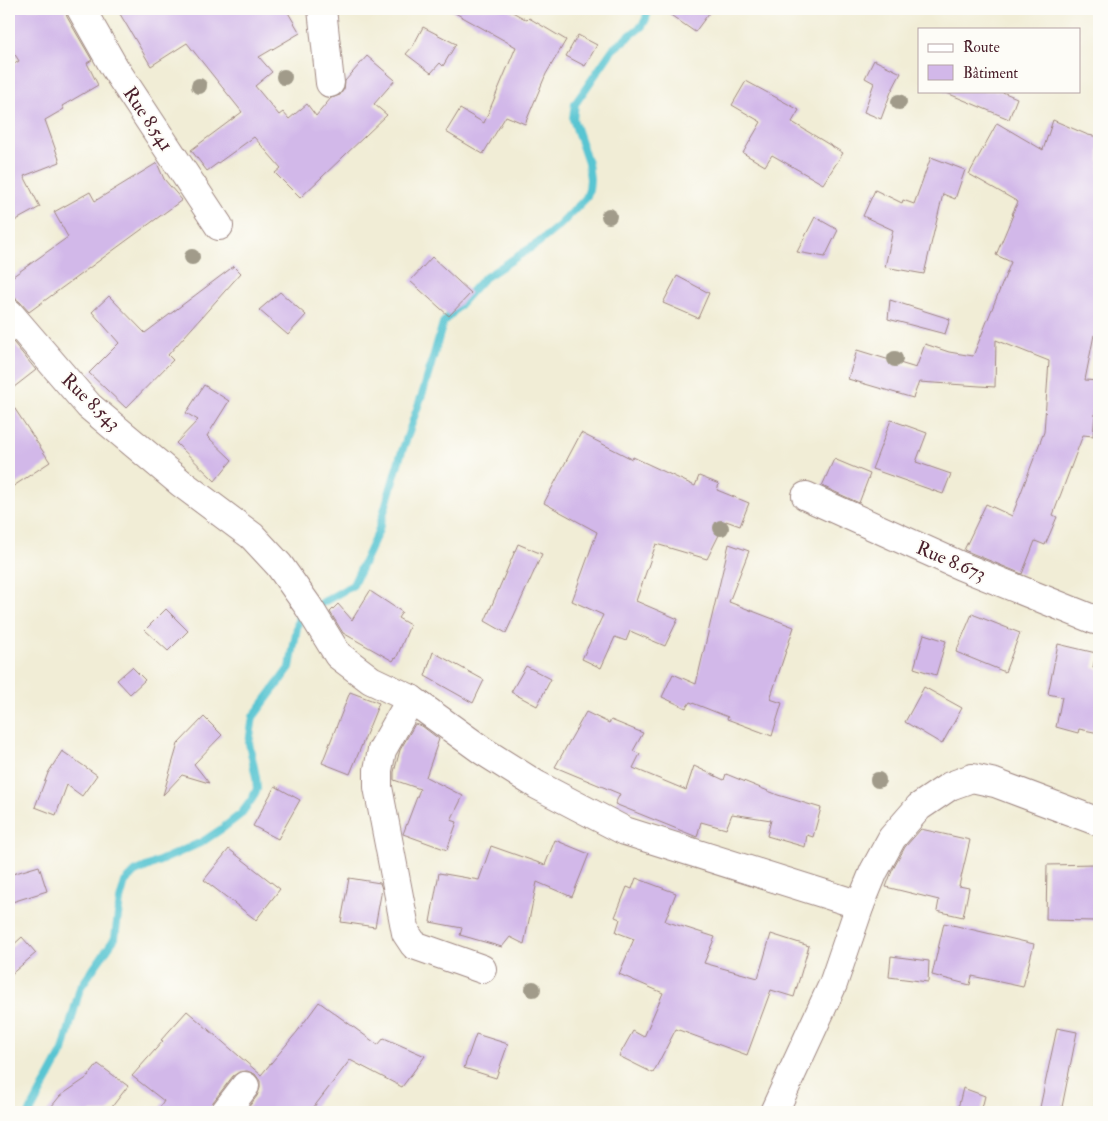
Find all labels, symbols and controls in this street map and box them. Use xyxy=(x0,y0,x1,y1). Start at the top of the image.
legend xyxy=(918,28,1080,92)
text: Route xyxy=(963,38,1000,57)
text: Bâtiment xyxy=(963,64,1018,83)
street label: Rue 8.541 xyxy=(118,82,178,156)
street label: Rue 8.543 xyxy=(56,368,126,436)
street label: Rue 8.673 xyxy=(913,536,989,586)

